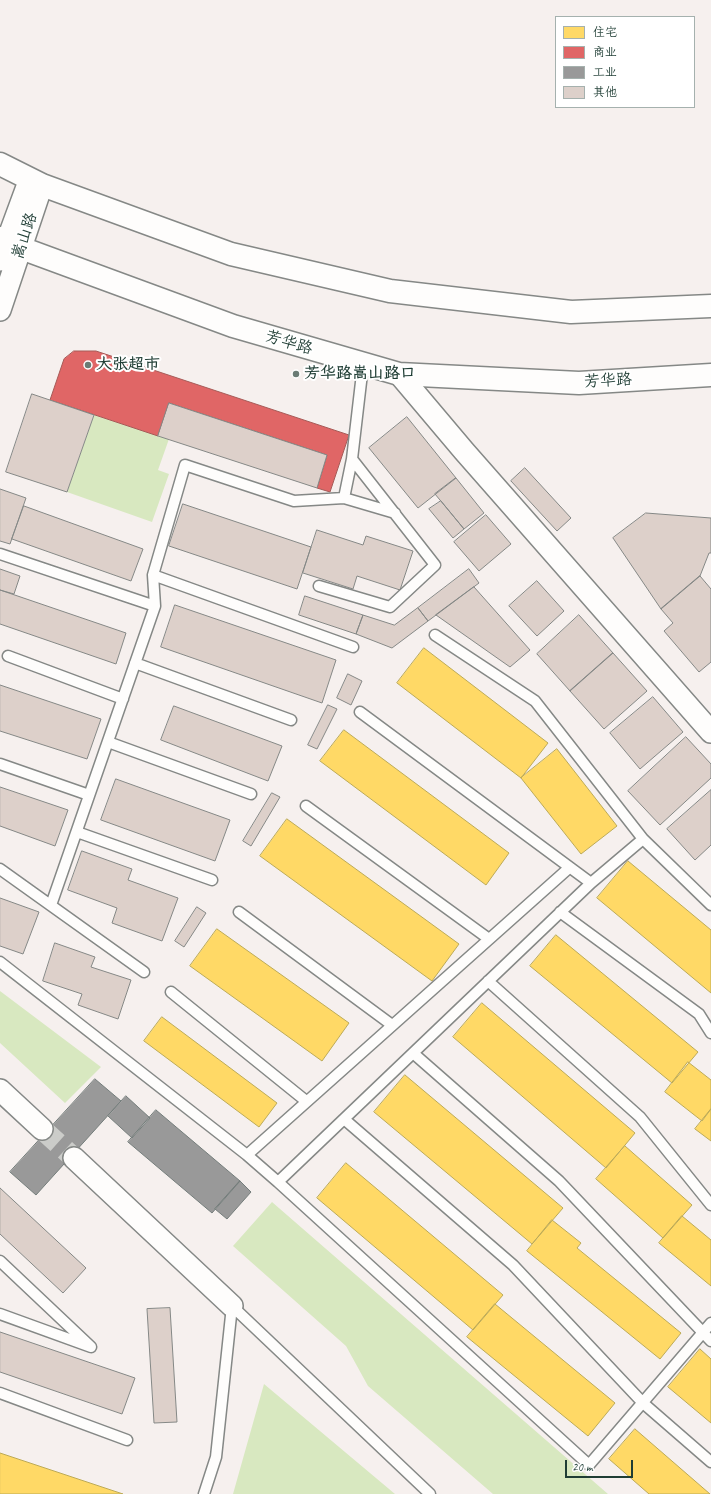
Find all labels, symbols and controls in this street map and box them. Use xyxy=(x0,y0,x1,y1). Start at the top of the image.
legend xyxy=(555,16,695,108)
text: 住宅 xyxy=(593,24,617,40)
text: 商业 xyxy=(593,44,617,60)
text: 工业 xyxy=(593,64,617,80)
text: 其他 xyxy=(593,84,617,100)
street label: 嵩山路 xyxy=(8,210,42,262)
street label: 芳华路 xyxy=(263,327,315,359)
place label: 大张超市 xyxy=(96,355,160,375)
marker: 大张超市 xyxy=(83,360,93,370)
place label: 芳华路嵩山路口 xyxy=(304,364,416,384)
marker: 芳华路嵩山路口 xyxy=(291,369,301,379)
street label: 芳华路 xyxy=(584,370,632,392)
scale bar xyxy=(567,1452,635,1478)
text: 20 m xyxy=(572,1459,592,1475)

